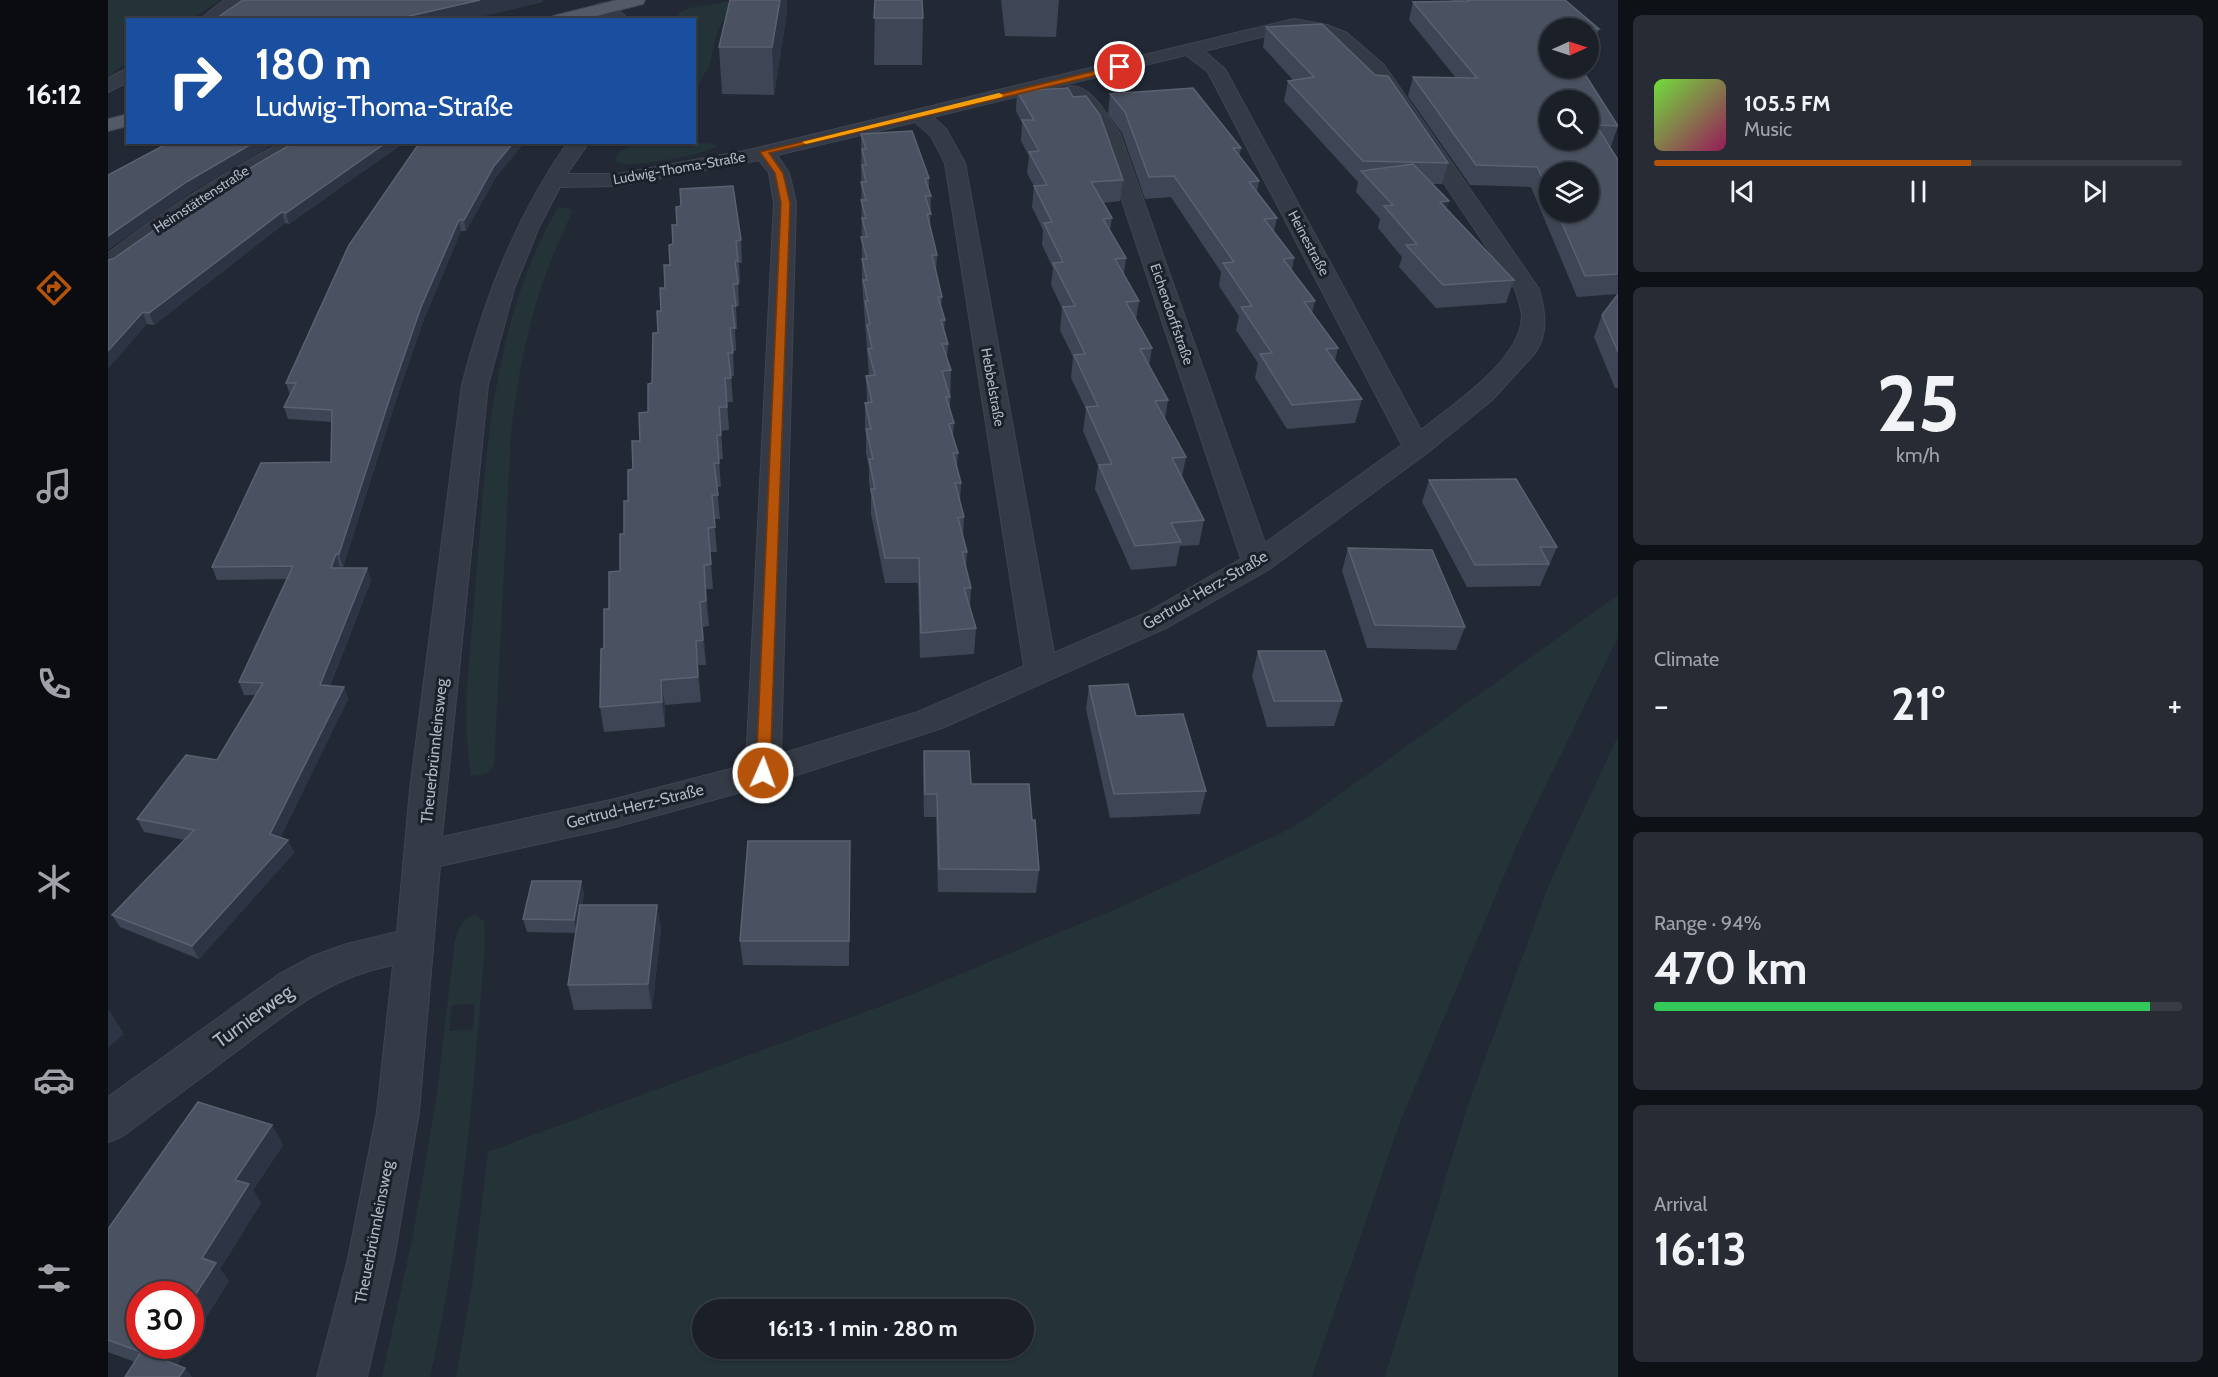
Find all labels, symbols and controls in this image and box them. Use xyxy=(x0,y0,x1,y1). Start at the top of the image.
north arrow xyxy=(1539,18,1599,78)
map controls xyxy=(1539,18,1599,222)
text: 180 m xyxy=(255,38,371,90)
pin xyxy=(1094,41,1145,92)
icon: right xyxy=(156,42,234,120)
icon: arrive xyxy=(1103,50,1136,83)
text: 16:12 xyxy=(26,78,82,111)
text: Ludwig-Thoma-Straße xyxy=(255,90,513,123)
button: search xyxy=(1539,90,1599,150)
text: 105.5 FM xyxy=(1744,90,1831,117)
text: Music xyxy=(1744,117,1792,141)
street label: Ludwig-Thoma-Straße xyxy=(612,148,746,188)
street label: Heimstättenstraße xyxy=(150,161,252,237)
button: layers xyxy=(1539,162,1599,222)
icon: previous xyxy=(1726,175,1759,208)
icon: pause xyxy=(1902,175,1935,208)
icon: next xyxy=(2078,175,2111,208)
street label: Heinestraße xyxy=(1284,207,1334,279)
street label: Eichendorffstraße xyxy=(1146,261,1198,367)
icon: directions xyxy=(33,267,75,309)
street label: Hebbelstraße xyxy=(977,346,1009,428)
text: 25 xyxy=(1876,356,1960,451)
text: km/h xyxy=(1896,443,1940,467)
icon: music xyxy=(33,465,75,507)
street label: Gertrud-Herz-Straße xyxy=(1139,547,1271,633)
text: Climate xyxy=(1654,647,1719,671)
icon: phone xyxy=(33,663,75,705)
street label: Theuerbrünnleinsweg xyxy=(417,677,451,824)
text: 21° xyxy=(1891,677,1945,731)
text: − xyxy=(1654,685,1669,725)
text: + xyxy=(2167,685,2182,725)
position arrow xyxy=(731,741,795,805)
street label: Gertrud-Herz-Straße xyxy=(564,780,706,832)
icon: climate xyxy=(33,861,75,903)
text: Range · 94% xyxy=(1654,911,1762,935)
text: 470 km xyxy=(1654,941,1807,995)
street label: Turnierweg xyxy=(209,979,298,1053)
icon: car xyxy=(33,1059,75,1101)
street label: Theuerbrünnleinsweg xyxy=(351,1158,397,1305)
text: Arrival xyxy=(1654,1192,1707,1216)
text: 16:13 xyxy=(1654,1222,1747,1276)
icon: filters xyxy=(33,1257,75,1299)
speed limit sign: 30 xyxy=(126,1281,204,1359)
text: 16:13 · 1 min · 280 m xyxy=(768,1315,958,1342)

